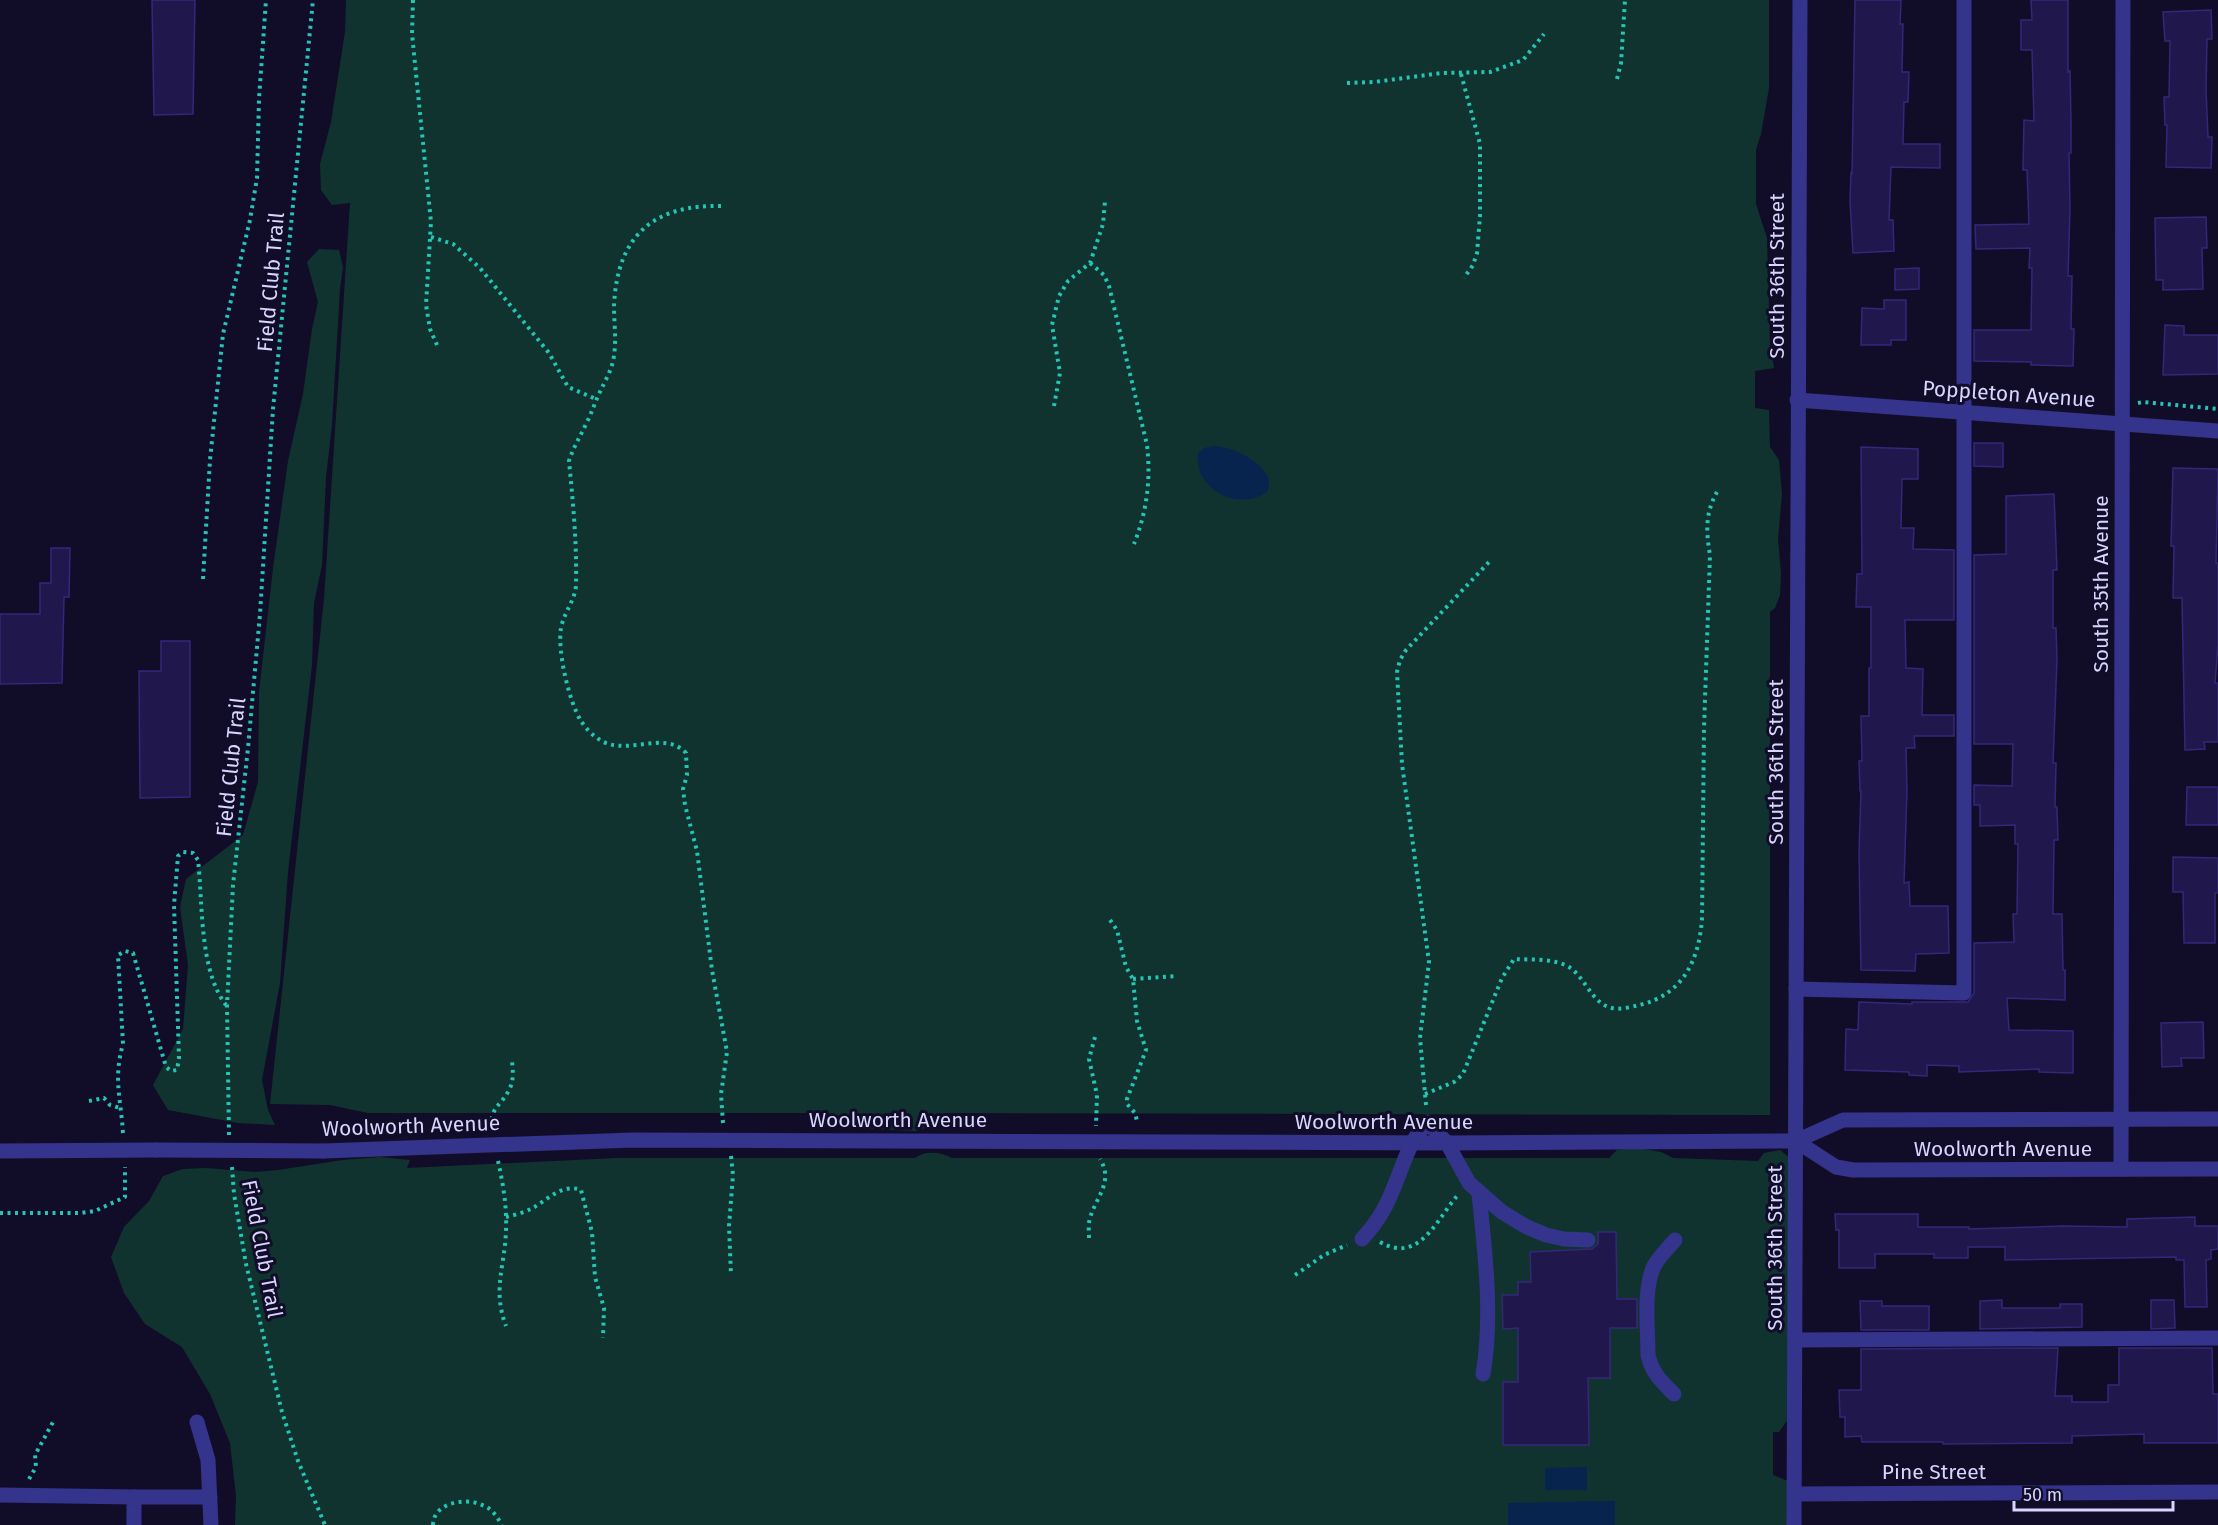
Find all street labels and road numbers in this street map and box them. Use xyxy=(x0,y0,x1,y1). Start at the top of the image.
street label: South 36th Street xyxy=(1764,193,1790,359)
street label: Field Club Trail xyxy=(252,211,290,353)
street label: Poppleton Avenue xyxy=(1922,375,2096,413)
street label: South 35th Avenue xyxy=(2088,495,2114,673)
street label: South 36th Street xyxy=(1763,679,1789,845)
street label: Field Club Trail xyxy=(211,696,251,838)
street label: Woolworth Avenue xyxy=(809,1107,987,1133)
street label: Woolworth Avenue xyxy=(1295,1109,1473,1135)
street label: Woolworth Avenue xyxy=(321,1110,501,1142)
street label: Woolworth Avenue xyxy=(1914,1136,2092,1162)
street label: South 36th Street xyxy=(1762,1165,1788,1331)
street label: Field Club Trail xyxy=(236,1178,288,1320)
street label: Pine Street xyxy=(1882,1459,1987,1485)

